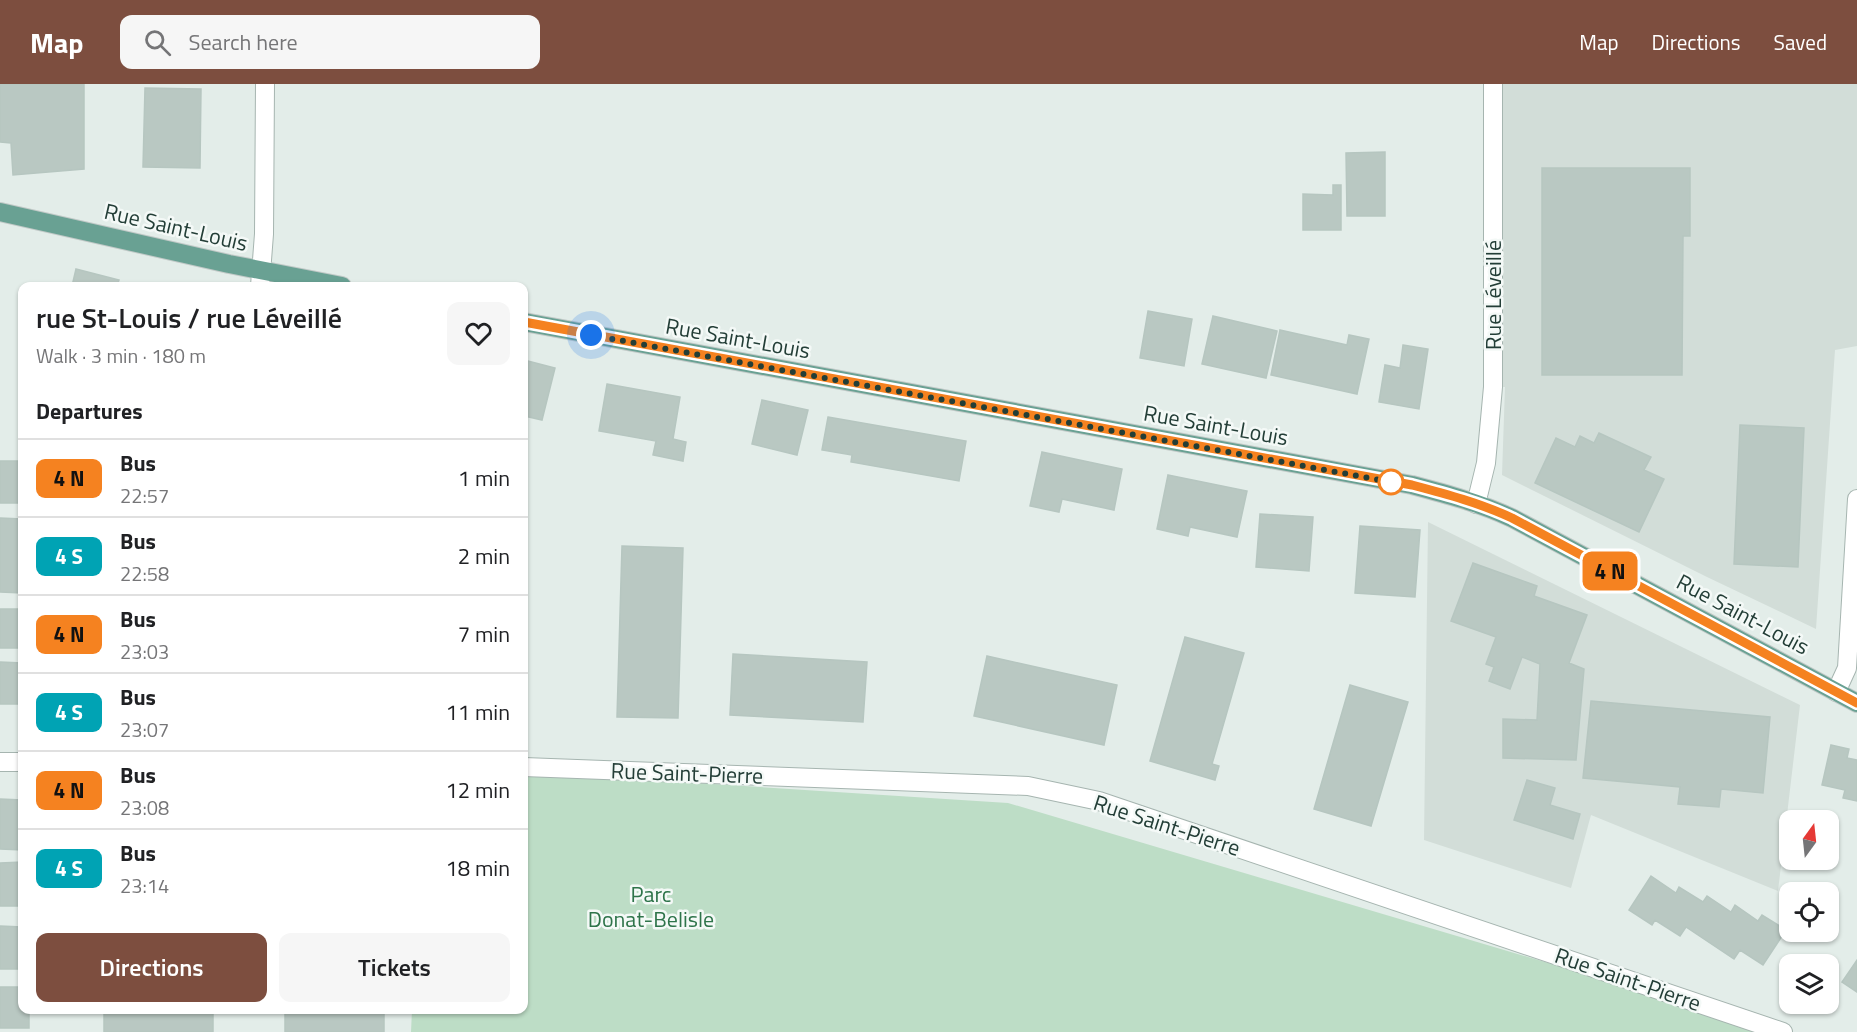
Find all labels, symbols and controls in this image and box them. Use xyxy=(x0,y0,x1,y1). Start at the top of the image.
search box xyxy=(120,15,540,69)
text: Map xyxy=(30,21,84,64)
text: Search here xyxy=(189,25,298,59)
icon: search xyxy=(141,26,174,59)
text: Map xyxy=(1579,26,1619,58)
text: Directions xyxy=(1652,26,1741,58)
text: Saved xyxy=(1774,26,1827,58)
street label: Rue Saint-Louis xyxy=(101,194,251,260)
street label: Rue Léveillé xyxy=(1476,240,1510,350)
text: rue St-Louis / rue Léveillé xyxy=(36,296,342,339)
button: heart xyxy=(447,302,510,365)
street label: Rue Saint-Louis xyxy=(663,309,813,367)
your location xyxy=(576,320,606,350)
text: Walk · 3 min · 180 m xyxy=(36,340,206,371)
text: Departures xyxy=(36,394,143,428)
street label: Rue Saint-Louis xyxy=(1141,396,1291,454)
text: Bus xyxy=(120,446,156,480)
text: 1 min xyxy=(458,461,510,495)
text: 4 N xyxy=(54,462,84,494)
unlabelled marker xyxy=(1378,469,1404,495)
text: 22:57 xyxy=(120,480,169,511)
text: Bus xyxy=(120,524,156,558)
text: 2 min xyxy=(458,539,510,573)
text: 4 S xyxy=(55,540,83,572)
line badge: 4 N xyxy=(1576,552,1644,590)
text: 4 N xyxy=(1595,555,1625,587)
text: 22:58 xyxy=(120,558,169,589)
street label: Rue Saint-Louis xyxy=(1670,565,1816,663)
text: Bus xyxy=(120,602,156,636)
text: 7 min xyxy=(458,617,510,651)
text: 4 N xyxy=(54,618,84,650)
text: 23:03 xyxy=(120,636,169,667)
text: Bus xyxy=(120,680,156,714)
text: 11 min xyxy=(445,695,510,729)
text: 4 S xyxy=(55,696,83,728)
text: 23:07 xyxy=(120,714,169,745)
street label: Rue Saint-Pierre xyxy=(610,753,764,793)
text: Bus xyxy=(120,758,156,792)
text: 12 min xyxy=(445,773,510,807)
text: 4 N xyxy=(54,774,84,806)
street label: Rue Saint-Pierre xyxy=(1089,785,1245,865)
text: 23:08 xyxy=(120,792,169,823)
north arrow xyxy=(1779,810,1839,870)
map controls xyxy=(1779,810,1839,1014)
text: Bus xyxy=(120,836,156,870)
text: 18 min xyxy=(445,851,510,885)
text: 4 S xyxy=(55,852,83,884)
text: 23:14 xyxy=(120,870,169,901)
park label: Parc Donat-Belisle xyxy=(588,877,714,936)
button: locate xyxy=(1779,882,1839,942)
button: Directions xyxy=(36,933,267,1002)
button: Tickets xyxy=(279,933,510,1002)
street label: Rue Saint-Pierre xyxy=(1550,938,1706,1020)
button: layers xyxy=(1779,954,1839,1014)

